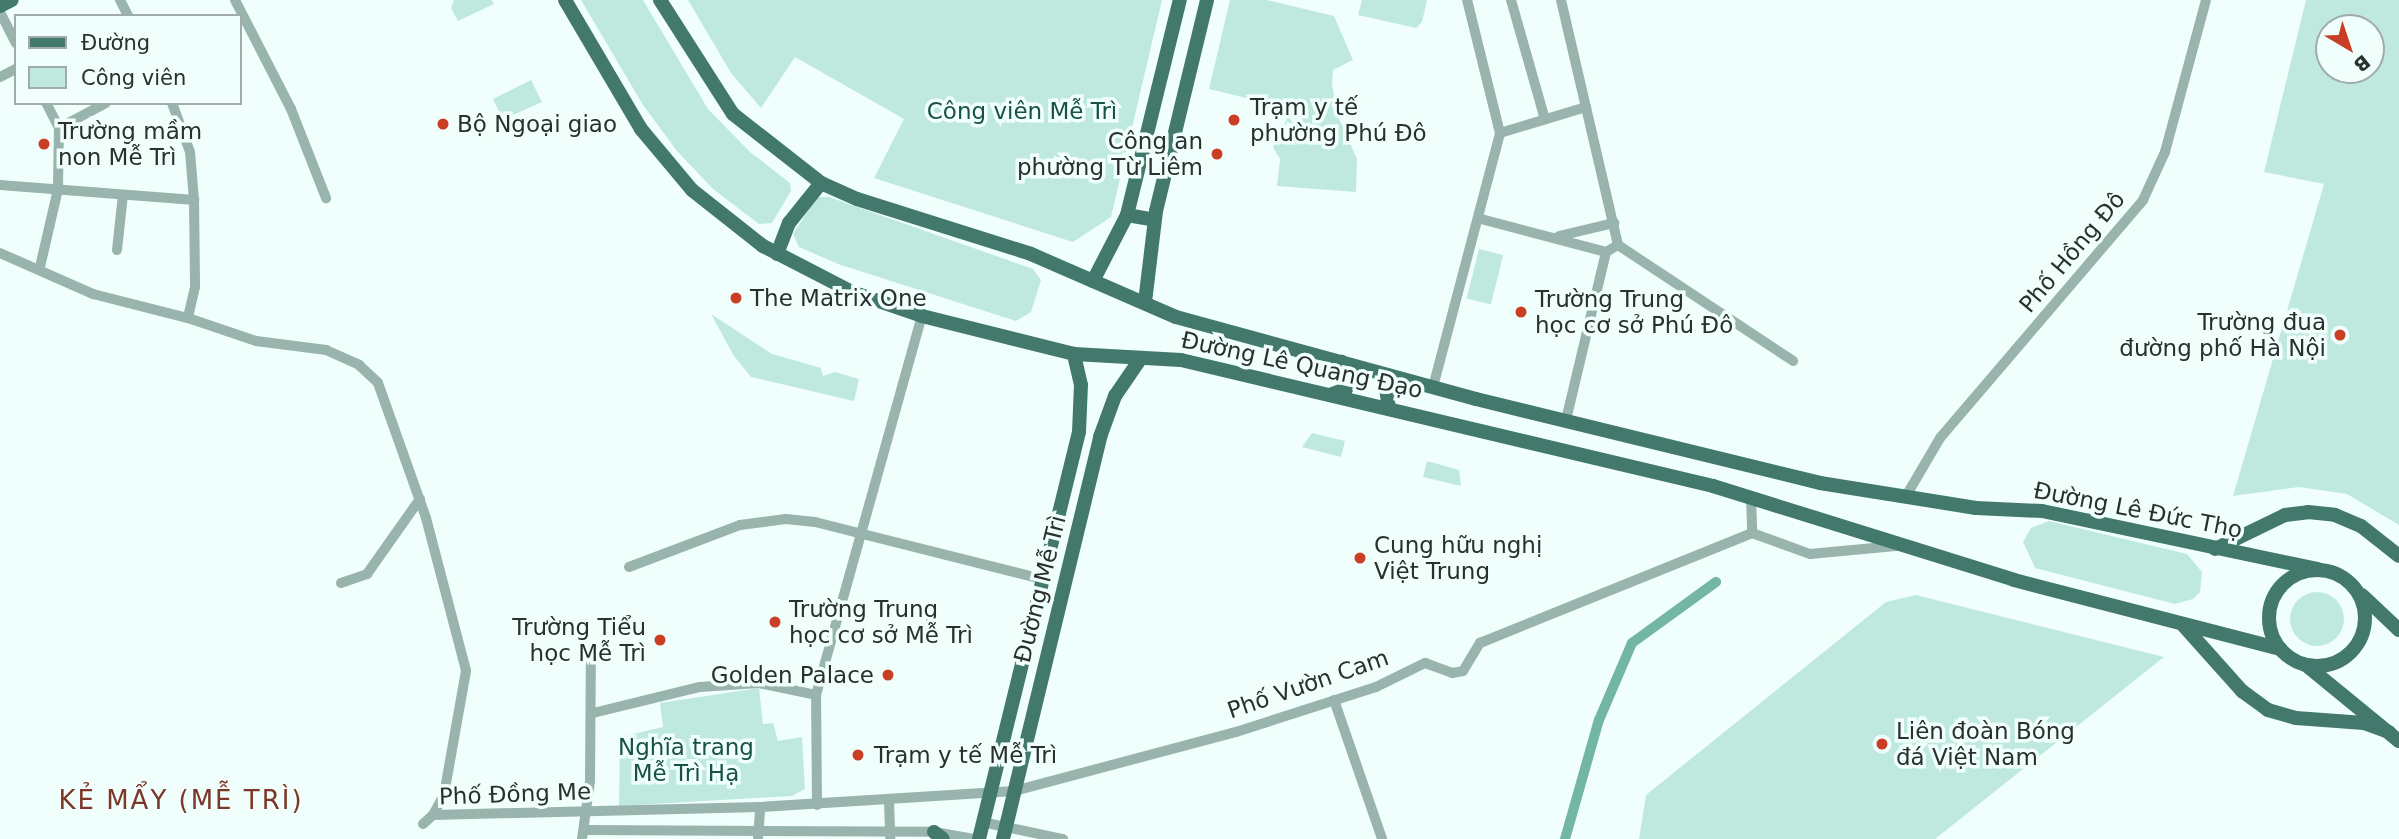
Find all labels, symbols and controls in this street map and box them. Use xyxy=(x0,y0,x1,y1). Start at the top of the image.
legend xyxy=(14,14,242,105)
north arrow xyxy=(2315,14,2385,84)
text: Đường xyxy=(81,31,150,55)
text: B xyxy=(2349,51,2375,77)
text: Công viên xyxy=(81,66,186,90)
place label: Trạm y tế phường Phú Đô xyxy=(1250,93,1427,147)
park label: Công viên Mễ Trì xyxy=(927,97,1117,125)
place label: Bộ Ngoại giao xyxy=(457,110,617,138)
marker: Trạm y tế phường Phú Đô xyxy=(1224,110,1244,130)
marker: Bộ Ngoại giao xyxy=(435,116,451,132)
place label: Trường mầm non Mễ Trì xyxy=(58,117,202,171)
place label: Công an phường Từ Liêm xyxy=(1017,127,1203,181)
marker: Trường mầm non Mễ Trì xyxy=(36,136,52,152)
marker: Công an phường Từ Liêm xyxy=(1209,146,1225,162)
street label: Phố Hồng Đô xyxy=(2013,186,2131,318)
place label: The Matrix One xyxy=(750,284,927,312)
place label: Trường Trung học cơ sở Phú Đô xyxy=(1535,285,1733,339)
marker: The Matrix One xyxy=(728,290,744,306)
marker: Trường Trung học cơ sở Phú Đô xyxy=(1513,304,1529,320)
place label: Trường đua đường phố Hà Nội xyxy=(2119,308,2326,362)
street label: Đường Lê Quang Đạo xyxy=(1179,326,1425,404)
marker: Trường đua đường phố Hà Nội xyxy=(2332,327,2348,343)
street label: Đường Lê Đức Thọ xyxy=(2031,476,2245,544)
street label: Đường Mễ Trì xyxy=(1008,513,1072,665)
place label: Cung hữu nghị Việt Trung xyxy=(1374,531,1542,585)
marker: Cung hữu nghị Việt Trung xyxy=(1352,550,1368,566)
place label: Trường Trung học cơ sở Mễ Trì xyxy=(789,595,973,649)
place label: Trường Tiểu học Mễ Trì xyxy=(512,613,646,667)
marker: Trường Trung học cơ sở Mễ Trì xyxy=(767,614,783,630)
marker: Trường Tiểu học Mễ Trì xyxy=(652,632,668,648)
street label: Phố Vườn Cam xyxy=(1224,643,1392,725)
place label: Golden Palace xyxy=(711,661,874,689)
marker: Golden Palace xyxy=(880,667,896,683)
place label: Liên đoàn Bóng đá Việt Nam xyxy=(1896,717,2075,771)
park label: Nghĩa trang Mễ Trì Hạ xyxy=(618,733,754,787)
marker: Liên đoàn Bóng đá Việt Nam xyxy=(1874,736,1890,752)
place label: Trạm y tế Mễ Trì xyxy=(874,741,1057,769)
marker: Trạm y tế Mễ Trì xyxy=(848,745,868,765)
street label: Phố Đồng Me xyxy=(438,778,592,810)
district label: KẺ MẨY (MỄ TRÌ) xyxy=(60,785,302,817)

